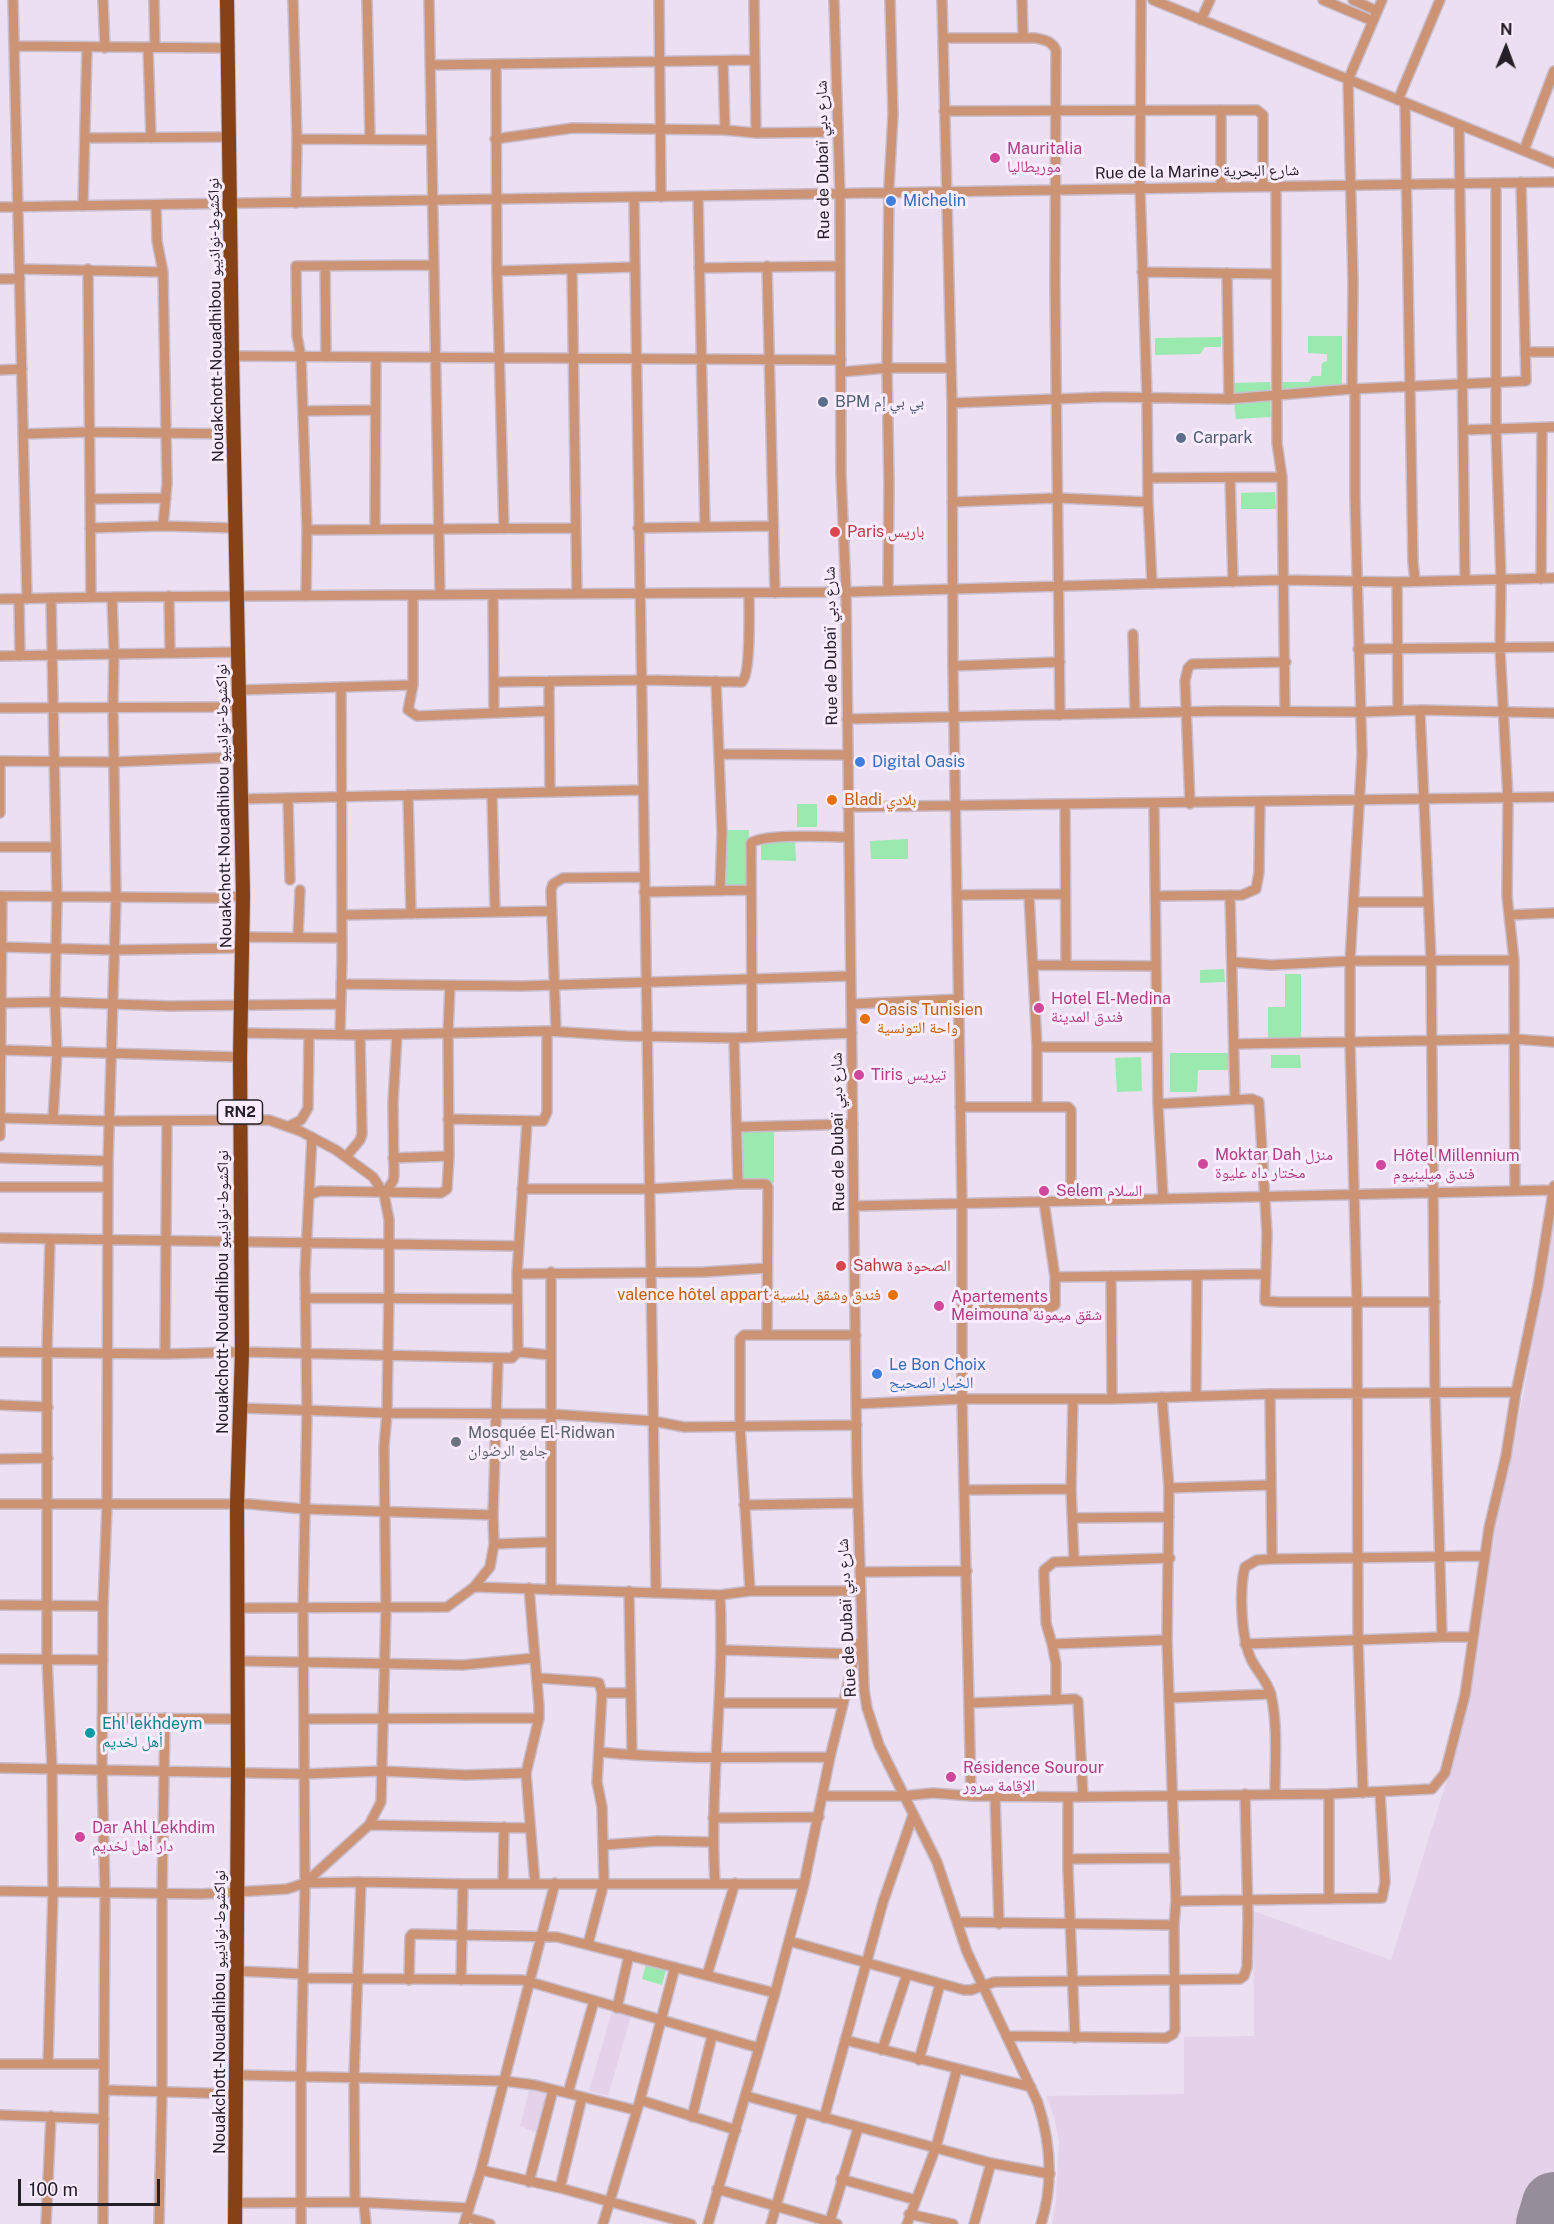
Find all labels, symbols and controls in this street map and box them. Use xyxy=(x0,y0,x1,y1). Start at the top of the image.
north arrow xyxy=(1476,18,1536,78)
text: N xyxy=(1500,20,1513,39)
street label: Rue de Dubaï شارع دبي xyxy=(812,80,834,240)
place label: Mauritalia موريطاليا xyxy=(1007,139,1082,177)
marker: Mauritalia موريطاليا xyxy=(988,151,1002,165)
street label: Rue de la Marine شارع البحرية xyxy=(1095,161,1299,183)
street label: Nouakchott-Nouadhibou نواكشوط-نواذيبو xyxy=(204,178,228,462)
place label: Michelin xyxy=(903,191,966,211)
marker: Michelin xyxy=(884,194,898,208)
place label: BPM بي بي إم xyxy=(835,392,924,412)
marker: BPM بي بي إم xyxy=(816,395,830,409)
place label: Carpark xyxy=(1193,428,1253,448)
marker: Carpark xyxy=(1174,431,1188,445)
place label: Paris باريس xyxy=(847,522,924,542)
marker: Paris باريس xyxy=(828,525,842,539)
street label: Rue de Dubaï شارع دبي xyxy=(820,566,842,726)
street label: Nouakchott-Nouadhibou نواكشوط-نواذيبو xyxy=(212,664,236,948)
place label: Digital Oasis xyxy=(872,752,965,772)
marker: Digital Oasis xyxy=(853,755,867,769)
place label: Bladi بلادي xyxy=(844,790,917,810)
marker: Bladi بلادي xyxy=(825,793,839,807)
place label: Hotel El-Medina فندق المدينة xyxy=(1051,989,1171,1027)
place label: Oasis Tunisien واحة التونسية xyxy=(877,1000,983,1038)
marker: Hotel El-Medina فندق المدينة xyxy=(1032,1001,1046,1015)
marker: Oasis Tunisien واحة التونسية xyxy=(858,1012,872,1026)
street label: Rue de Dubaï شارع دبي xyxy=(827,1052,849,1212)
place label: Tiris تيريس xyxy=(871,1065,946,1085)
marker: Tiris تيريس xyxy=(852,1068,866,1082)
road number: RN2 xyxy=(218,1100,262,1124)
place label: Moktar Dah منزل مختار داه عليوة xyxy=(1215,1145,1333,1183)
place label: Hôtel Millennium فندق ميلينيوم xyxy=(1393,1146,1520,1184)
street label: Nouakchott-Nouadhibou نواكشوط-نواذيبو xyxy=(213,1150,233,1434)
marker: Moktar Dah منزل مختار داه عليوة xyxy=(1196,1157,1210,1171)
marker: Hôtel Millennium فندق ميلينيوم xyxy=(1374,1158,1388,1172)
place label: Selem السلام xyxy=(1056,1181,1142,1201)
marker: Selem السلام xyxy=(1037,1184,1051,1198)
place label: Sahwa الصحوة xyxy=(853,1256,951,1276)
marker: Sahwa الصحوة xyxy=(834,1259,848,1273)
place label: valence hôtel appart فندق وشقق بلنسية xyxy=(617,1285,881,1305)
place label: Apartements Meimouna شقق ميمونة xyxy=(951,1287,1102,1325)
marker: valence hôtel appart فندق وشقق بلنسية xyxy=(886,1288,900,1302)
marker: Apartements Meimouna شقق ميمونة xyxy=(932,1299,946,1313)
place label: Le Bon Choix الخيار الصحيح xyxy=(889,1355,986,1393)
marker: Le Bon Choix الخيار الصحيح xyxy=(870,1367,884,1381)
place label: Mosquée El-Ridwan جامع الرضوان xyxy=(468,1423,615,1461)
marker: Mosquée El-Ridwan جامع الرضوان xyxy=(449,1435,463,1449)
street label: Rue de Dubaï شارع دبي xyxy=(833,1538,861,1698)
place label: Ehl lekhdeym أهل لخديم xyxy=(102,1714,202,1752)
marker: Ehl lekhdeym أهل لخديم xyxy=(83,1726,97,1740)
place label: Résidence Sourour الإقامة سرور xyxy=(963,1758,1104,1796)
marker: Résidence Sourour الإقامة سرور xyxy=(944,1770,958,1784)
place label: Dar Ahl Lekhdim دار أهل لخديم xyxy=(92,1818,215,1856)
marker: Dar Ahl Lekhdim دار أهل لخديم xyxy=(73,1830,87,1844)
street label: Nouakchott-Nouadhibou نواكشوط-نواذيبو xyxy=(210,1870,230,2154)
scale bar xyxy=(21,2167,164,2205)
text: 100 m xyxy=(29,2179,78,2200)

